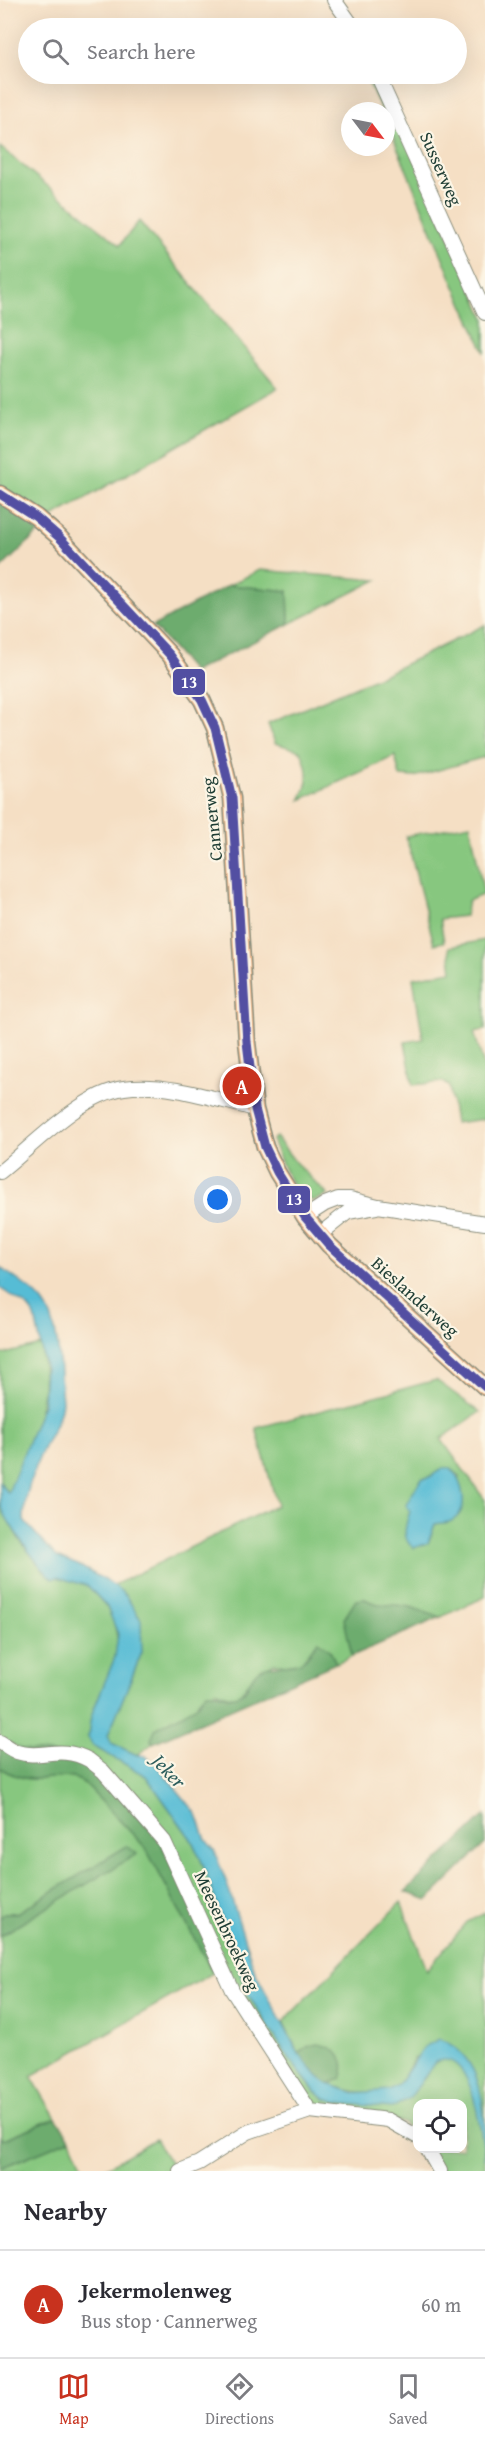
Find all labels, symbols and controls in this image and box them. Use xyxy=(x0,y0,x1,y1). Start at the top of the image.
search box xyxy=(18,18,467,84)
icon: search xyxy=(39,35,72,68)
text: Search here xyxy=(87,35,196,67)
north arrow xyxy=(341,102,395,156)
street label: Susserweg xyxy=(413,127,470,210)
line badge: 13 xyxy=(172,668,206,696)
text: 13 xyxy=(181,670,197,694)
street label: Cannerweg xyxy=(194,776,229,862)
pin: A xyxy=(222,1064,262,1108)
your location xyxy=(203,1185,232,1214)
line badge: 13 xyxy=(277,1185,311,1214)
text: 13 xyxy=(286,1187,302,1211)
street label: Bieslanderweg xyxy=(365,1250,465,1343)
water label: Jeker xyxy=(144,1745,193,1795)
street label: Meesenbroekweg xyxy=(188,1866,267,1996)
map controls xyxy=(413,2099,467,2153)
button: locate xyxy=(413,2099,467,2153)
text: Nearby xyxy=(24,2191,107,2230)
text: Jekermolenweg xyxy=(81,2274,231,2306)
text: A xyxy=(37,2290,50,2319)
text: 60 m xyxy=(421,2290,461,2319)
text: Bus stop · Cannerweg xyxy=(81,2306,257,2335)
tab: Map xyxy=(57,2370,90,2430)
tab: Directions xyxy=(205,2370,274,2430)
tab: Saved xyxy=(389,2370,428,2430)

